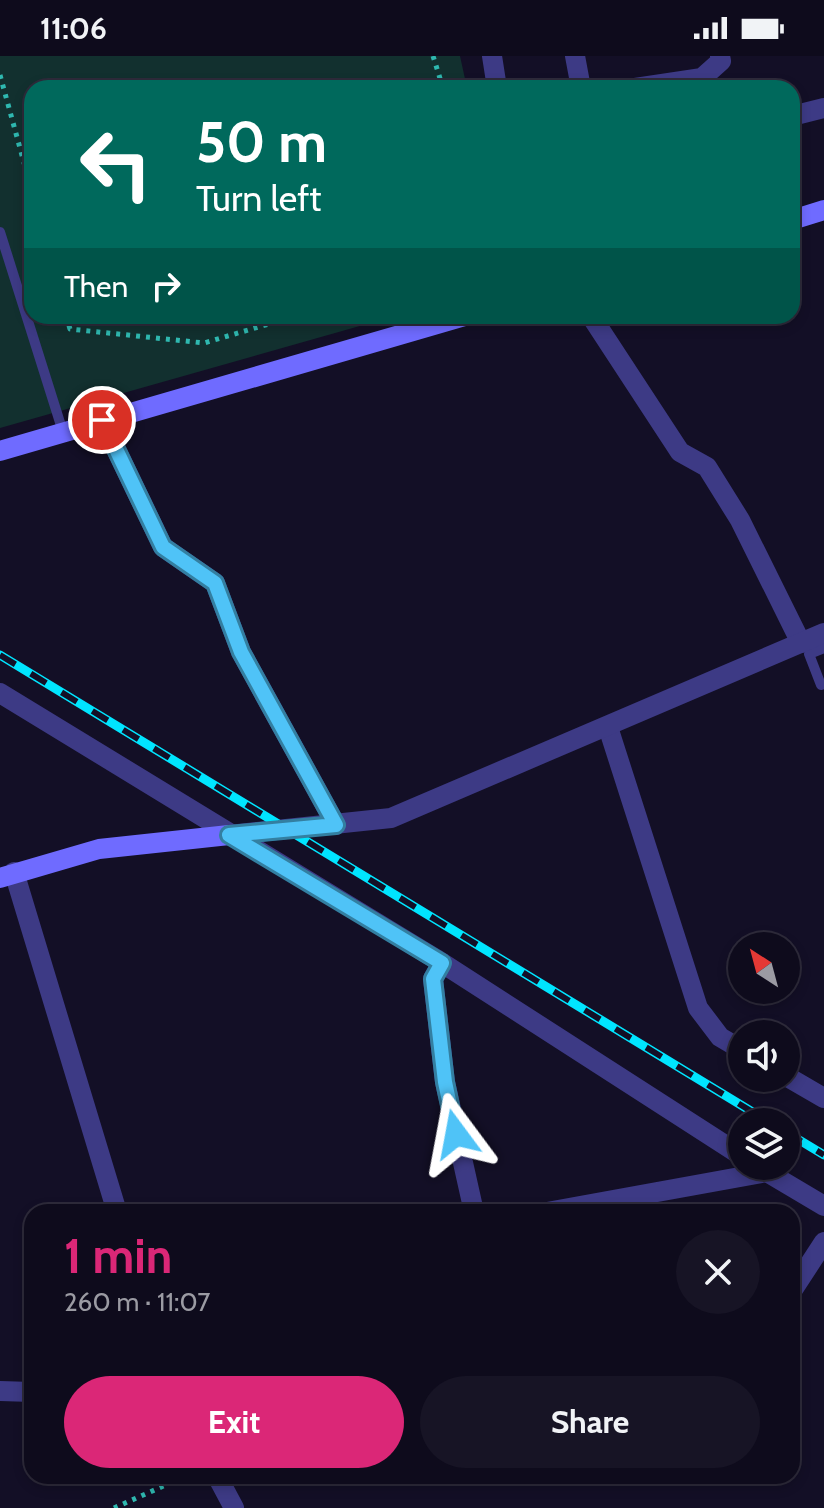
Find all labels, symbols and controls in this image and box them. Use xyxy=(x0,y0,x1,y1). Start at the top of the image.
text: 11:06 xyxy=(40,10,107,47)
text: 50 m xyxy=(196,108,327,176)
icon: left xyxy=(64,112,168,216)
text: Turn left xyxy=(196,176,321,220)
icon: right xyxy=(144,264,188,308)
text: Then xyxy=(64,268,128,305)
pin xyxy=(68,386,136,454)
icon: arrive xyxy=(80,398,124,442)
north arrow xyxy=(728,932,800,1004)
map controls xyxy=(728,932,800,1180)
button: sound xyxy=(728,1020,800,1092)
position arrow xyxy=(414,1092,498,1176)
button: layers xyxy=(728,1108,800,1180)
text: 1 min xyxy=(64,1227,172,1285)
button: close xyxy=(676,1230,760,1314)
text: 260 m · 11:07 xyxy=(64,1286,210,1318)
button: Exit xyxy=(64,1376,404,1468)
button: Share xyxy=(420,1376,760,1468)

